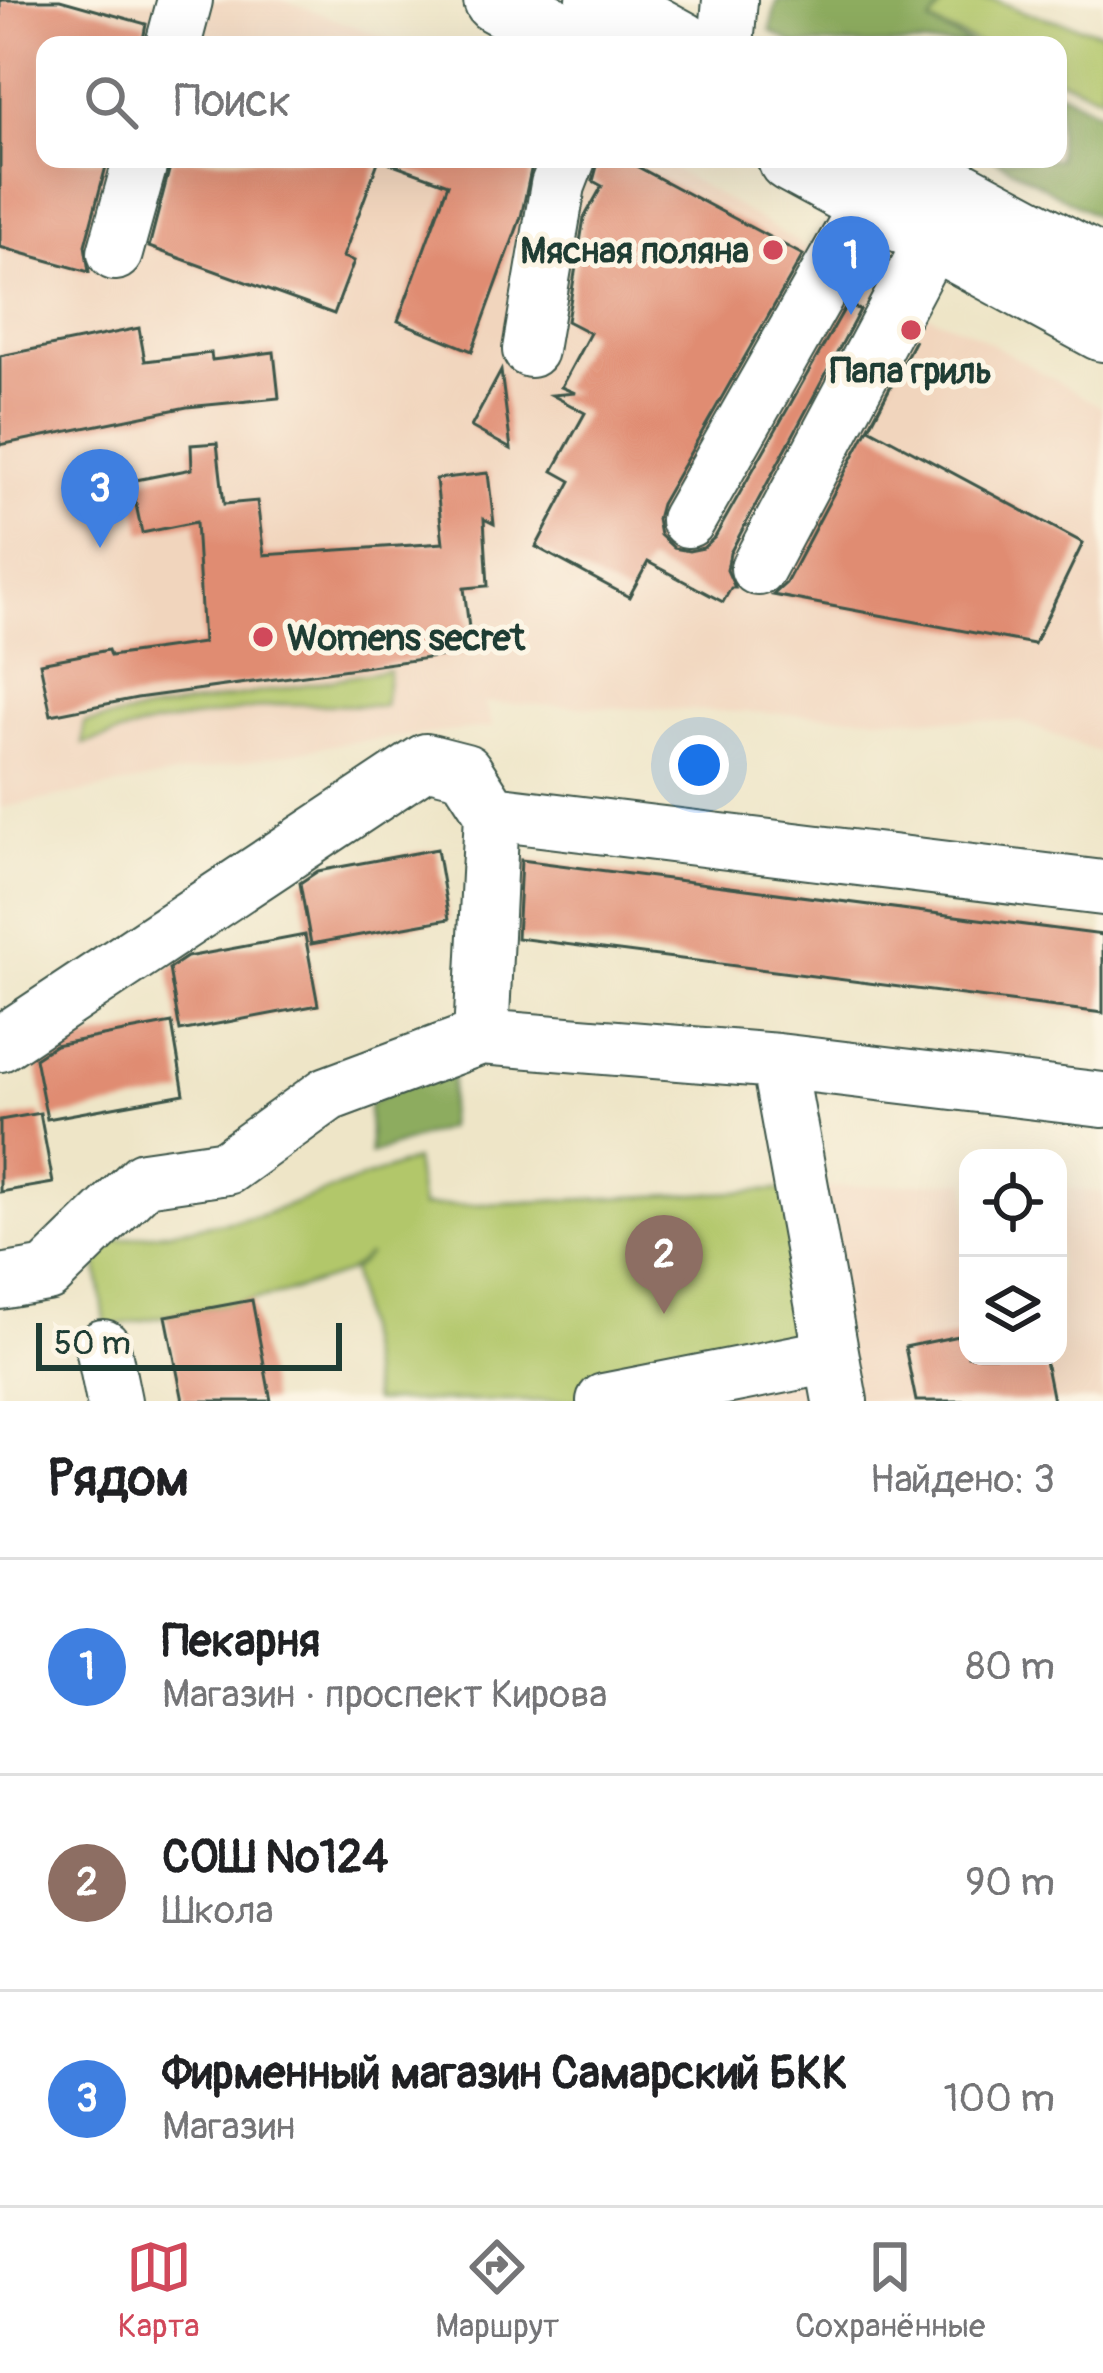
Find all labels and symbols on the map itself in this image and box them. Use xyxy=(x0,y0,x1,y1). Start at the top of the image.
pin: 1 xyxy=(812,216,890,315)
place label: Мясная поляна xyxy=(520,229,749,274)
marker: Мясная поляна xyxy=(760,237,786,263)
marker: Папа гриль xyxy=(898,317,924,343)
place label: Папа гриль xyxy=(830,349,992,394)
pin: 3 xyxy=(61,449,139,548)
place label: Womens secret xyxy=(287,616,527,661)
marker: Womens secret xyxy=(250,624,276,650)
your location xyxy=(669,735,729,795)
pin: 2 xyxy=(625,1215,703,1314)
scale bar xyxy=(36,1317,342,1370)

